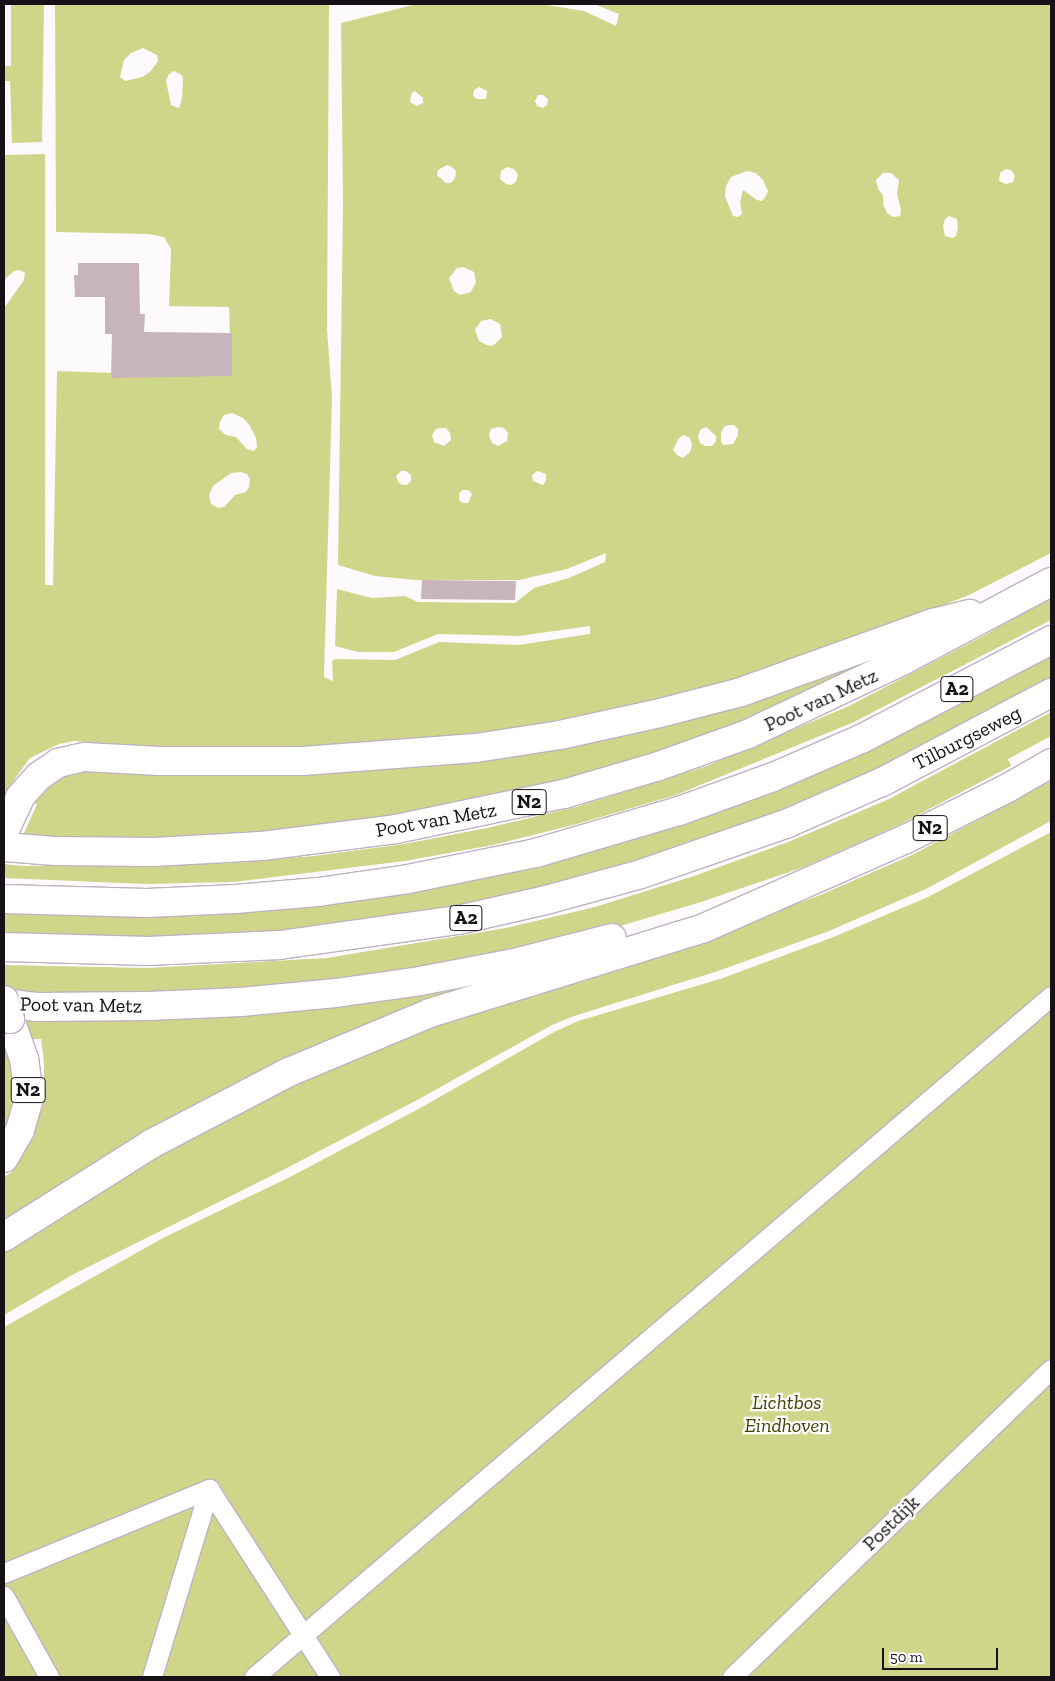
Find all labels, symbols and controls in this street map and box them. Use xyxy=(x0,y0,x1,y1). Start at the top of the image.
street label: Poot van Metz xyxy=(760,663,882,737)
road number: A2 xyxy=(940,672,974,706)
street label: Tilburgseweg xyxy=(909,701,1025,775)
road number: N2 xyxy=(512,786,546,819)
street label: Poot van Metz xyxy=(374,798,498,842)
road number: N2 xyxy=(912,811,948,844)
road number: A2 xyxy=(448,901,484,934)
street label: Poot van Metz xyxy=(19,992,143,1018)
road number: N2 xyxy=(10,1074,46,1106)
park label: Lichtbos Eindhoven xyxy=(744,1391,830,1438)
street label: Postdijk xyxy=(858,1490,924,1556)
scale bar xyxy=(885,1638,1001,1670)
text: 50 m xyxy=(890,1648,923,1666)

